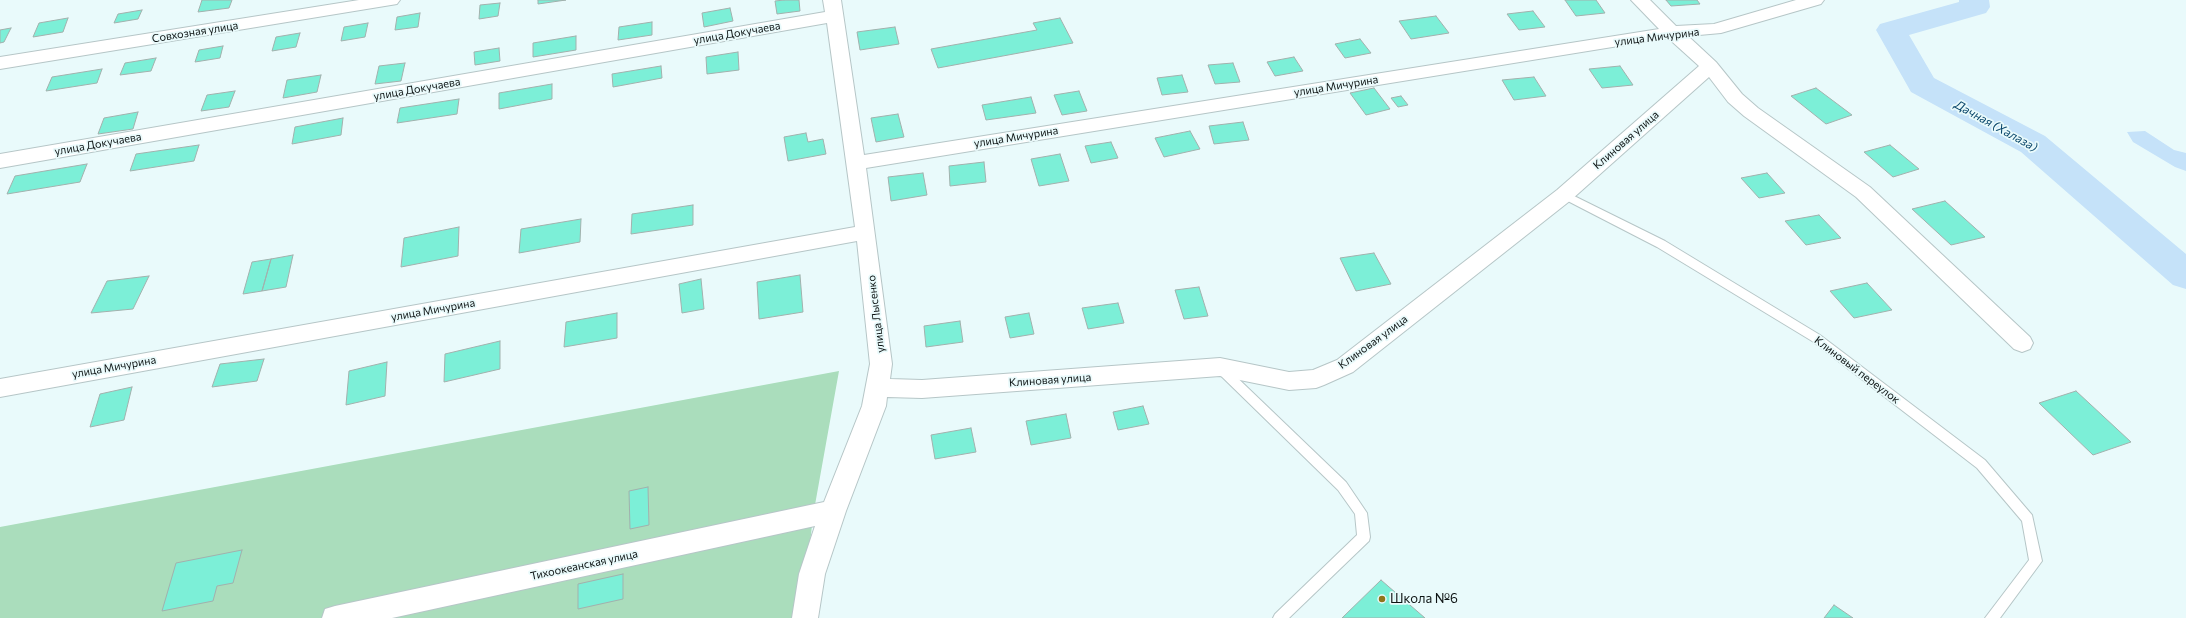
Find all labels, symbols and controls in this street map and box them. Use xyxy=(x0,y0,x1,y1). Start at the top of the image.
street label: Совхозная улица xyxy=(151,19,239,45)
street label: улица Докучаева xyxy=(693,19,781,47)
street label: улица Мичурина xyxy=(1614,25,1700,49)
street label: улица Мичурина xyxy=(1293,73,1379,99)
street label: улица Докучаева xyxy=(373,75,461,103)
water label: Дачная (Халаза) xyxy=(1952,97,2040,155)
street label: Клиновая улица xyxy=(1591,108,1661,172)
street label: улица Мичурина xyxy=(973,124,1059,150)
street label: улица Докучаева xyxy=(54,130,142,158)
street label: улица Лысенко xyxy=(865,274,887,354)
street label: улица Мичурина xyxy=(390,296,476,324)
street label: Клиновая улица xyxy=(1336,312,1410,372)
street label: Клиновый переулок xyxy=(1812,334,1902,406)
street label: улица Мичурина xyxy=(71,353,157,381)
street label: Клиновая улица xyxy=(1008,371,1092,389)
street label: Тихоокеанская улица xyxy=(529,547,639,583)
place label: Школа №6 xyxy=(1390,591,1458,607)
marker: Школа №6 xyxy=(1377,594,1387,604)

